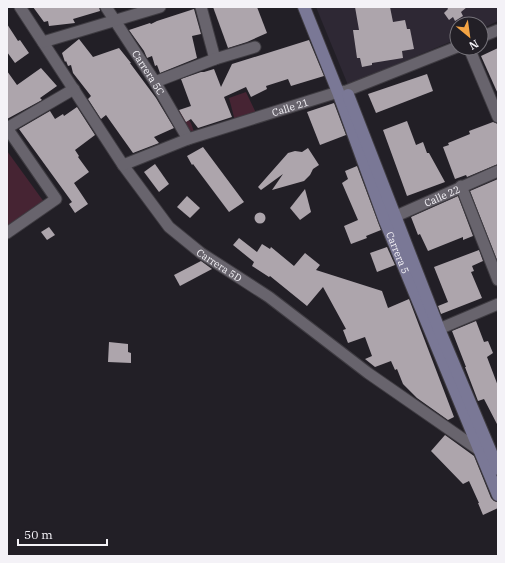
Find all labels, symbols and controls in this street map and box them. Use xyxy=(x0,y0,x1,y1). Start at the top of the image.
north arrow xyxy=(449,16,489,56)
text: N xyxy=(466,37,481,53)
street label: Carrera 5C xyxy=(129,48,167,97)
street label: Calle 21 xyxy=(270,96,310,119)
street label: Calle 22 xyxy=(422,183,462,210)
street label: Carrera 5 xyxy=(383,230,412,276)
street label: Carrera 5D xyxy=(194,246,244,285)
scale bar xyxy=(18,521,107,547)
text: 50 m xyxy=(24,527,53,542)

